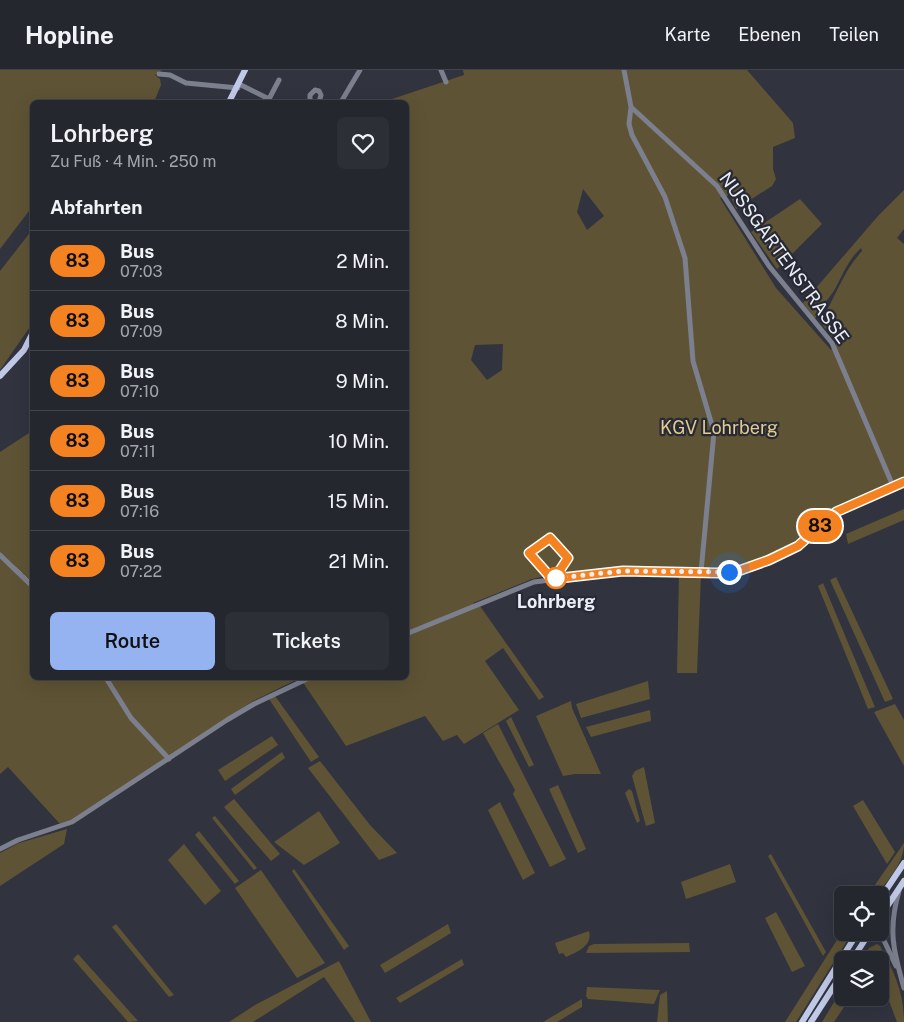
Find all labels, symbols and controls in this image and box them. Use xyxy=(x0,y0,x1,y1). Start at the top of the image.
text: Hopline xyxy=(25,21,114,49)
text: Karte xyxy=(665,24,710,45)
text: Ebenen xyxy=(738,24,801,45)
text: Teilen xyxy=(829,24,879,45)
button: heart xyxy=(337,117,389,169)
text: Lohrberg xyxy=(50,119,154,147)
text: Zu Fuß · 4 Min. · 250 m xyxy=(50,152,216,171)
street label: NUSSGARTENSTRASSE xyxy=(715,168,854,347)
text: Abfahrten xyxy=(50,196,142,218)
text: Bus xyxy=(120,240,154,262)
text: 83 xyxy=(66,250,90,271)
text: 2 Min. xyxy=(336,250,389,272)
text: 07:03 xyxy=(120,262,162,281)
text: Bus xyxy=(120,300,154,322)
text: 83 xyxy=(66,310,90,331)
text: 8 Min. xyxy=(335,310,389,332)
text: 07:09 xyxy=(120,322,162,341)
text: Bus xyxy=(120,360,154,382)
text: 83 xyxy=(66,370,90,391)
text: 9 Min. xyxy=(336,370,389,392)
text: 07:10 xyxy=(120,382,159,401)
park label: KGV Lohrberg xyxy=(660,417,778,438)
text: Bus xyxy=(120,420,154,442)
text: 83 xyxy=(66,430,90,451)
text: 10 Min. xyxy=(328,430,389,452)
text: 07:11 xyxy=(120,442,156,461)
text: Bus xyxy=(120,480,154,502)
text: 83 xyxy=(66,490,90,511)
text: 15 Min. xyxy=(328,490,389,512)
text: 07:16 xyxy=(120,502,159,521)
line badge: 83 xyxy=(798,510,842,542)
text: 83 xyxy=(808,515,832,536)
text: Bus xyxy=(120,540,154,562)
text: 83 xyxy=(66,550,90,571)
text: 21 Min. xyxy=(328,550,389,572)
your location xyxy=(717,560,742,585)
text: 07:22 xyxy=(120,562,162,581)
marker: Lohrberg xyxy=(545,567,567,589)
place label: Lohrberg xyxy=(517,591,595,612)
button: Route xyxy=(50,612,215,670)
button: Tickets xyxy=(225,612,389,670)
map controls xyxy=(834,886,889,1006)
button: locate xyxy=(834,886,889,941)
button: layers xyxy=(834,951,889,1006)

